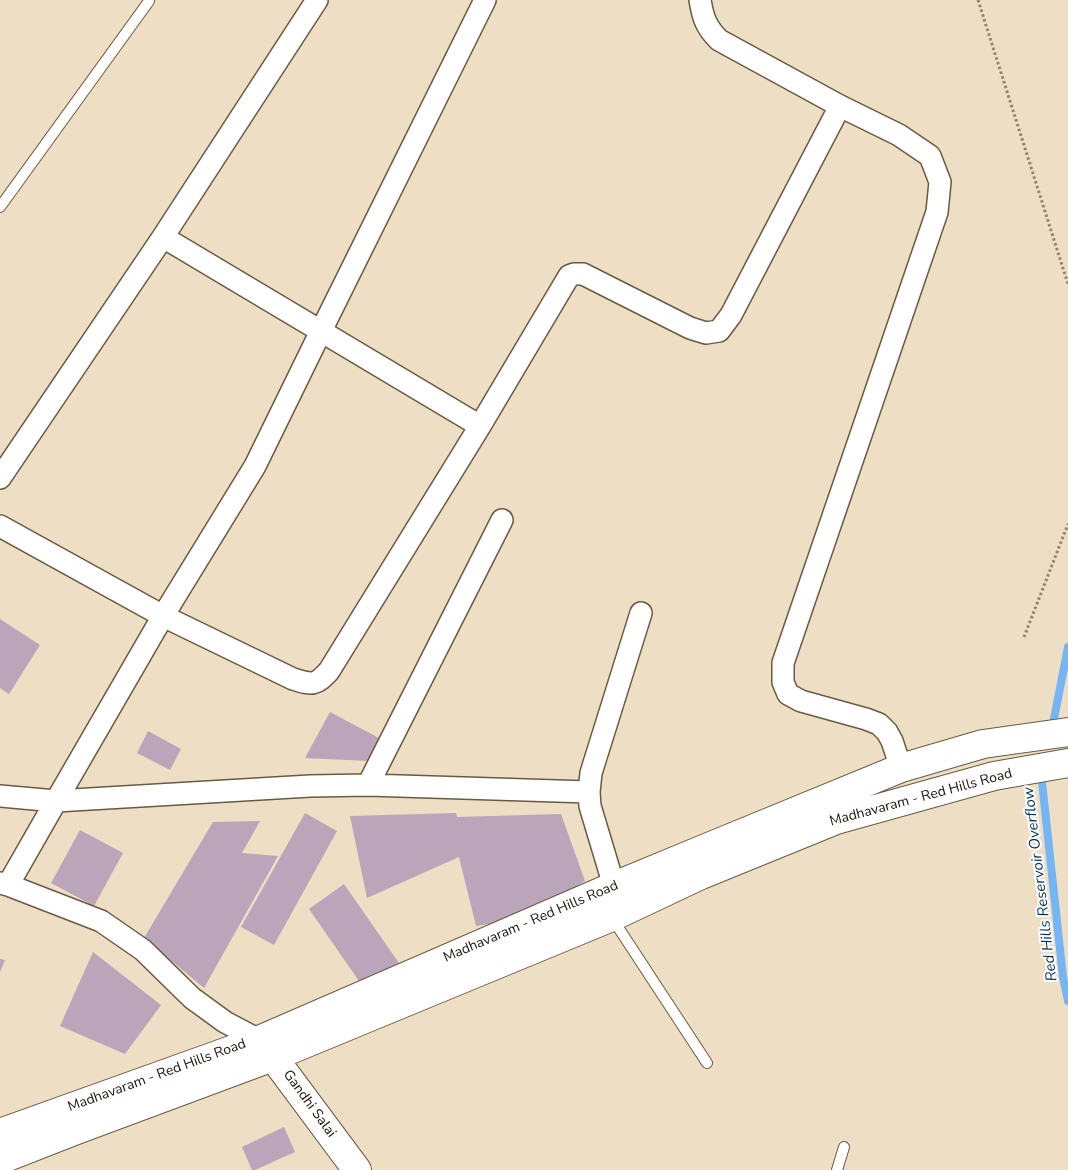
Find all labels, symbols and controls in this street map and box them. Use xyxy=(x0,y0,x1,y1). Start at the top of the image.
street label: Madhavaram - Red Hills Road xyxy=(828,766,1014,830)
water label: Red Hills Reservoir Overflow xyxy=(1020,786,1062,982)
street label: Madhavaram - Red Hills Road xyxy=(441,877,621,967)
street label: Madhavaram - Red Hills Road xyxy=(66,1036,248,1116)
street label: Gandhi Salai xyxy=(279,1067,339,1141)

